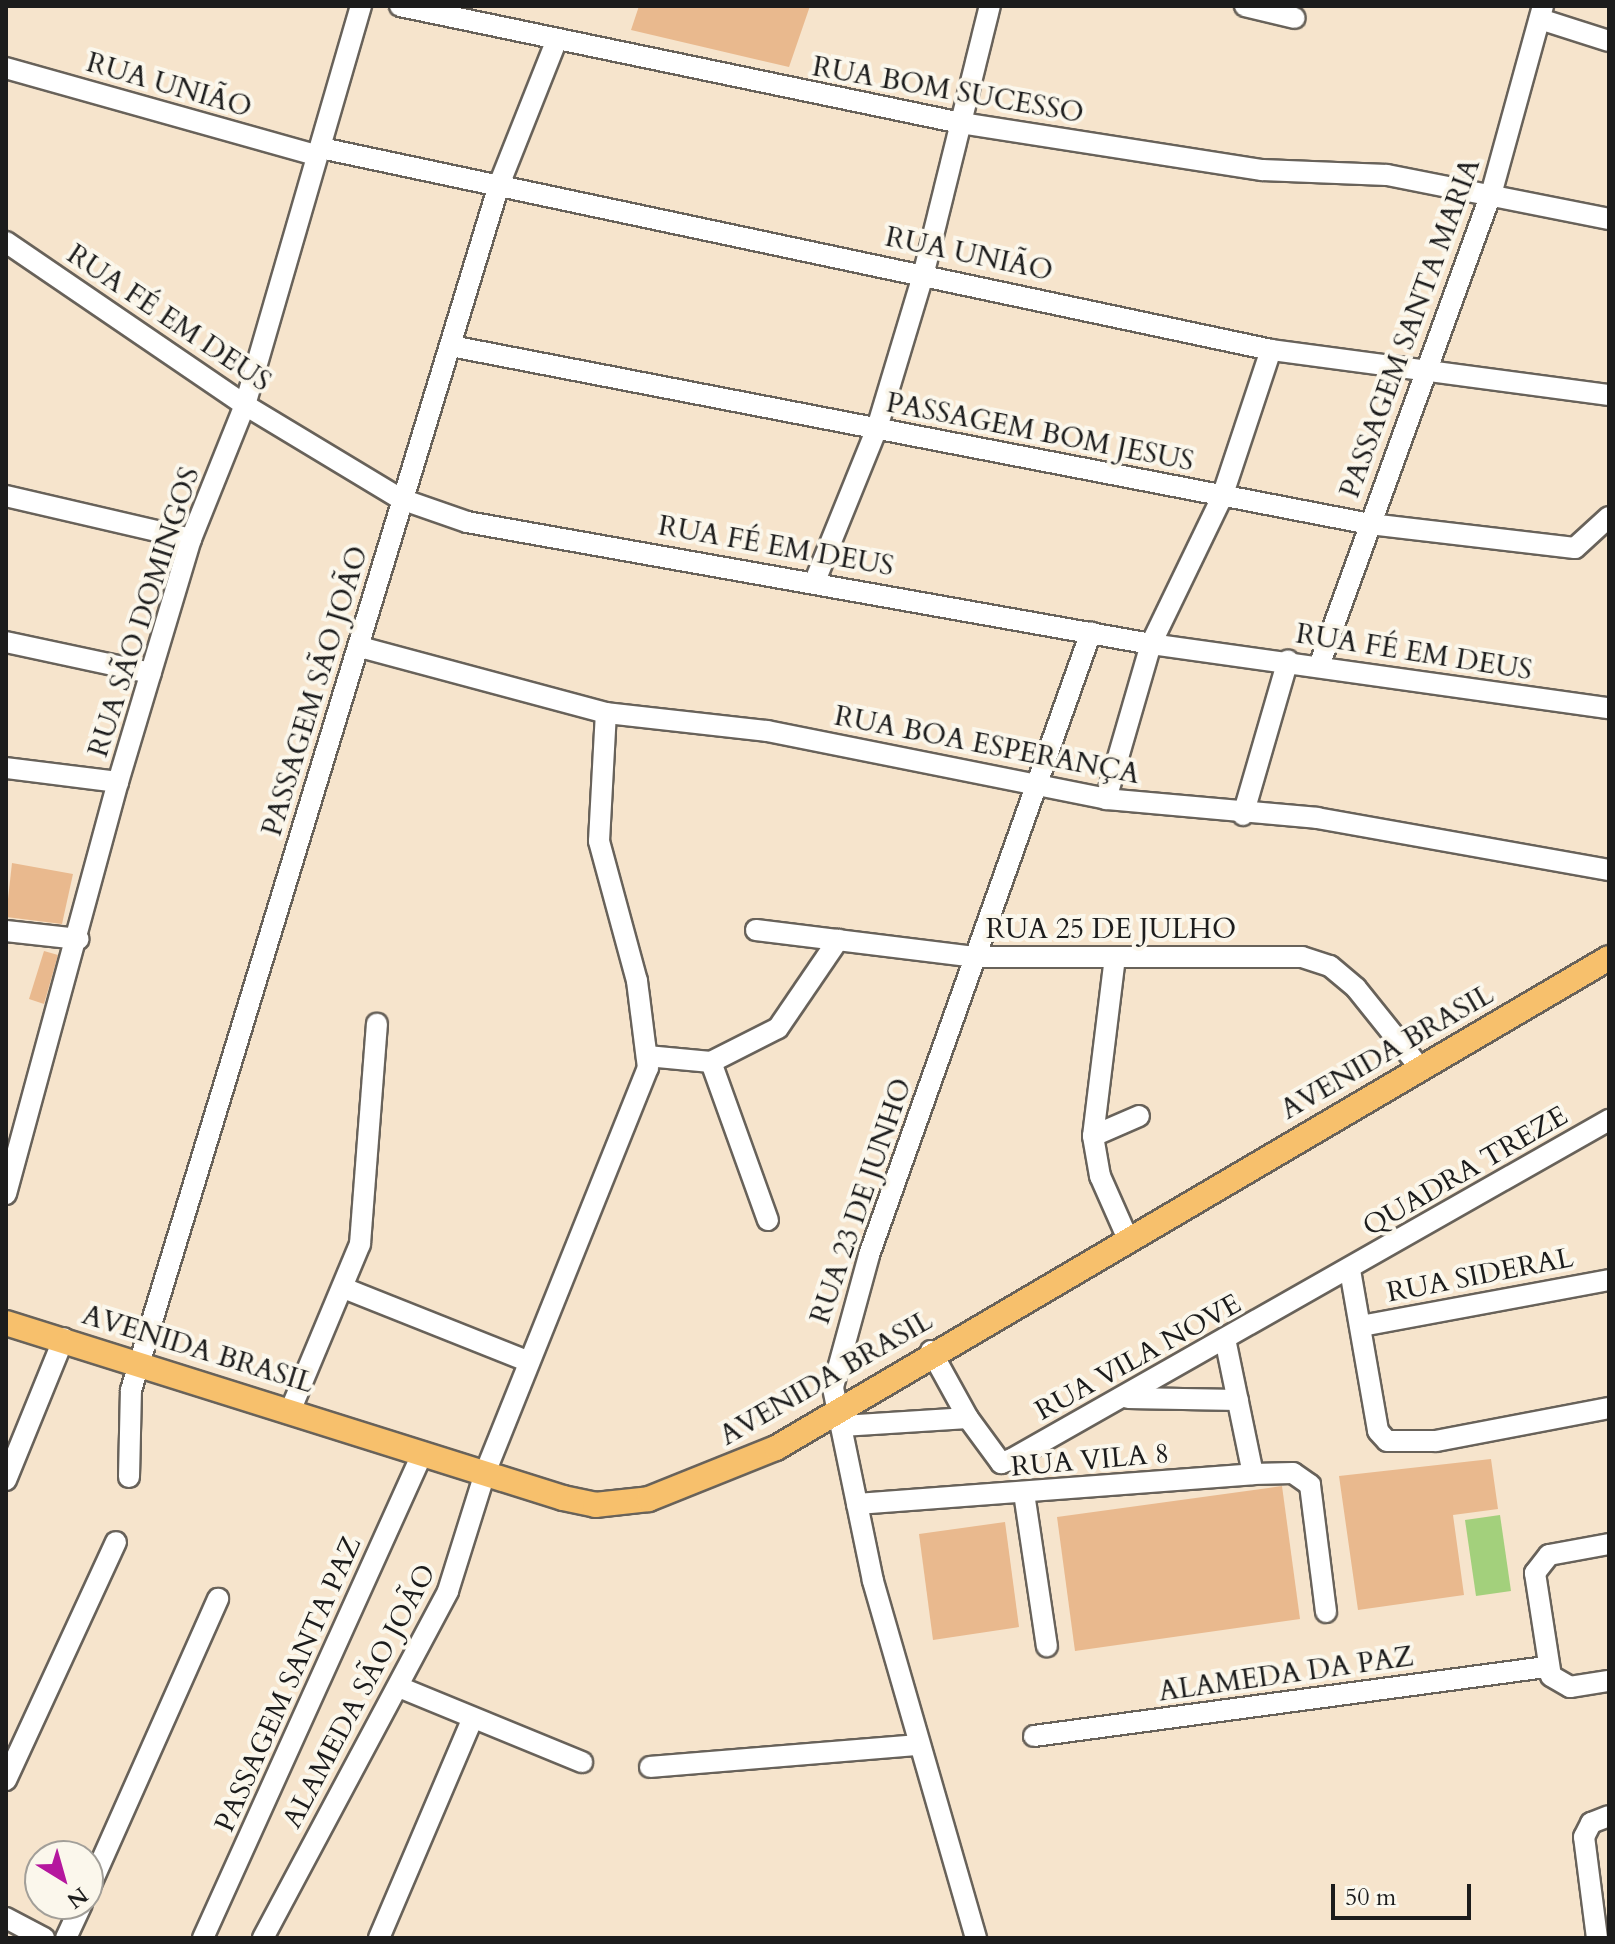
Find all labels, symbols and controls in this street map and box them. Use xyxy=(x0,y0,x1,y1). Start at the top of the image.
street label: RUA UNIÃO xyxy=(83,45,255,125)
street label: RUA BOM SUCESSO xyxy=(810,50,1086,130)
street label: PASSAGEM SANTA MARIA xyxy=(1333,154,1487,502)
street label: RUA UNIÃO xyxy=(882,220,1056,288)
street label: RUA FÉ EM DEUS xyxy=(61,237,277,399)
street label: PASSAGEM BOM JESUS xyxy=(883,386,1197,478)
street label: RUA SÃO DOMINGOS xyxy=(81,463,207,761)
street label: RUA FÉ EM DEUS xyxy=(656,509,896,583)
street label: PASSAGEM SÃO JOÃO xyxy=(255,542,375,840)
street label: RUA FÉ EM DEUS xyxy=(1294,617,1534,687)
street label: RUA BOA ESPERANÇA xyxy=(832,699,1142,791)
street label: RUA 25 DE JULHO xyxy=(986,912,1236,946)
street label: AVENIDA BRASIL xyxy=(1275,977,1499,1127)
street label: RUA 23 DE JUNHO xyxy=(803,1074,919,1328)
street label: QUADRA TREZE xyxy=(1357,1099,1573,1243)
street label: RUA SIDERAL xyxy=(1384,1240,1576,1310)
street label: RUA VILA NOVE xyxy=(1029,1287,1247,1427)
street label: AVENIDA BRASIL xyxy=(78,1298,318,1400)
street label: AVENIDA BRASIL xyxy=(714,1303,938,1453)
street label: RUA VILA 8 xyxy=(1010,1436,1170,1484)
street label: PASSAGEM SANTA PAZ xyxy=(208,1531,368,1837)
street label: ALAMEDA SÃO JOÃO xyxy=(275,1558,443,1834)
street label: ALAMEDA DA PAZ xyxy=(1156,1639,1416,1709)
north arrow xyxy=(24,1840,104,1920)
scale bar xyxy=(1335,1868,1475,1918)
text: N xyxy=(61,1880,94,1915)
text: 50 m xyxy=(1345,1881,1396,1914)

